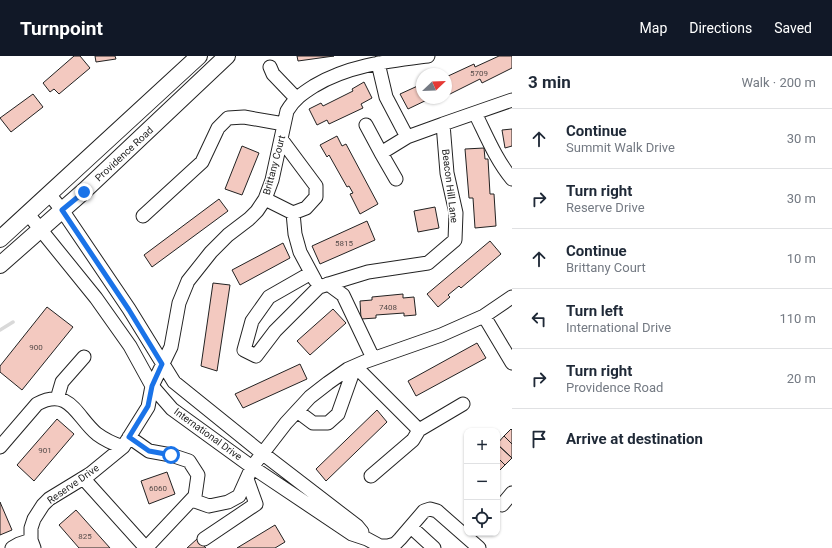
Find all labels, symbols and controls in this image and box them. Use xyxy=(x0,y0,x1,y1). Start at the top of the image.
text: Turnpoint xyxy=(20,17,103,40)
text: Map xyxy=(640,20,667,36)
text: Directions xyxy=(689,20,752,36)
text: Saved xyxy=(774,20,812,36)
north arrow xyxy=(416,68,452,104)
house number: 5709 xyxy=(470,69,488,78)
text: 3 min xyxy=(528,72,571,92)
text: Walk · 200 m xyxy=(741,75,816,90)
text: Continue xyxy=(566,122,627,140)
street label: Providence Road xyxy=(93,124,155,184)
icon: ahead xyxy=(528,128,550,150)
text: 30 m xyxy=(787,131,816,146)
street label: Brittany Court xyxy=(261,134,287,196)
text: Summit Walk Drive xyxy=(566,140,675,155)
street label: Beacon Hill Lane xyxy=(440,148,460,224)
text: Turn right xyxy=(566,182,632,200)
route end xyxy=(75,183,93,201)
icon: right xyxy=(528,188,550,210)
text: 30 m xyxy=(787,191,816,206)
text: Reserve Drive xyxy=(566,200,645,215)
house number: 5815 xyxy=(335,239,353,248)
text: Continue xyxy=(566,242,627,260)
icon: ahead xyxy=(528,248,550,270)
text: 10 m xyxy=(787,251,816,266)
text: Brittany Court xyxy=(566,260,646,275)
text: Turn left xyxy=(566,302,623,320)
house number: 7408 xyxy=(379,303,397,312)
icon: left xyxy=(528,308,550,330)
text: 110 m xyxy=(779,311,816,326)
text: International Drive xyxy=(566,320,671,335)
house number: 900 xyxy=(29,343,43,352)
text: Turn right xyxy=(566,362,632,380)
icon: right xyxy=(528,368,550,390)
text: 20 m xyxy=(787,371,816,386)
text: Providence Road xyxy=(566,380,663,395)
street label: International Drive xyxy=(172,406,244,462)
map controls xyxy=(464,428,500,536)
button: + xyxy=(464,428,500,464)
icon: arrive xyxy=(528,428,550,450)
text: Arrive at destination xyxy=(566,430,703,448)
house number: 901 xyxy=(38,446,52,455)
route start xyxy=(162,446,180,464)
street label: Reserve Drive xyxy=(45,462,101,506)
button: − xyxy=(464,464,500,500)
house number: 6060 xyxy=(149,484,167,493)
button: locate xyxy=(464,500,500,536)
house number: 825 xyxy=(78,532,92,541)

